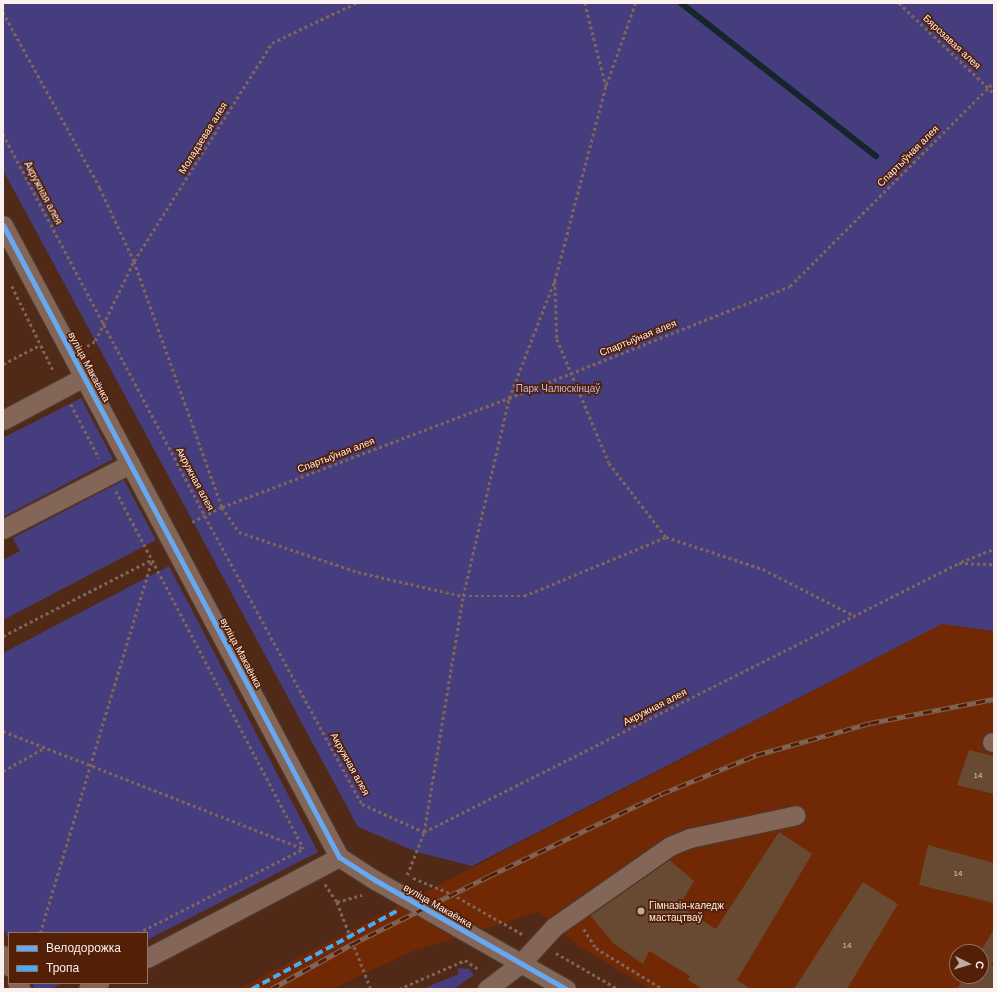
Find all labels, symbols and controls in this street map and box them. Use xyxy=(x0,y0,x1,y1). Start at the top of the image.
street label: Бярозавая алея xyxy=(921,12,983,72)
street label: Моладзевая алея xyxy=(176,100,230,176)
street label: Спартыўная алея xyxy=(875,123,941,189)
street label: Акружная алея xyxy=(21,159,65,227)
street label: Спартыўная алея xyxy=(598,317,678,359)
street label: вуліца Макаёнка xyxy=(66,330,112,404)
park label: Парк Чалюскінцаў xyxy=(516,383,600,395)
street label: Спартыўная алея xyxy=(296,435,376,475)
street label: Акружная алея xyxy=(173,445,217,513)
street label: вуліца Макаёнка xyxy=(218,616,264,690)
street label: Акружная алея xyxy=(621,686,689,728)
street label: Акружная алея xyxy=(328,731,372,797)
house number: 14 xyxy=(974,771,982,781)
house number: 14 xyxy=(954,869,962,879)
street label: вуліца Макаёнка xyxy=(401,881,475,931)
place label: Гімназія-каледж мастацтваў xyxy=(649,899,724,922)
marker: Гімназія-каледж мастацтваў xyxy=(636,906,646,916)
legend xyxy=(8,932,148,984)
text: Велодорожка xyxy=(46,941,121,955)
house number: 14 xyxy=(843,941,851,951)
north arrow xyxy=(949,944,989,984)
text: С xyxy=(974,960,986,969)
text: Тропа xyxy=(46,961,79,975)

